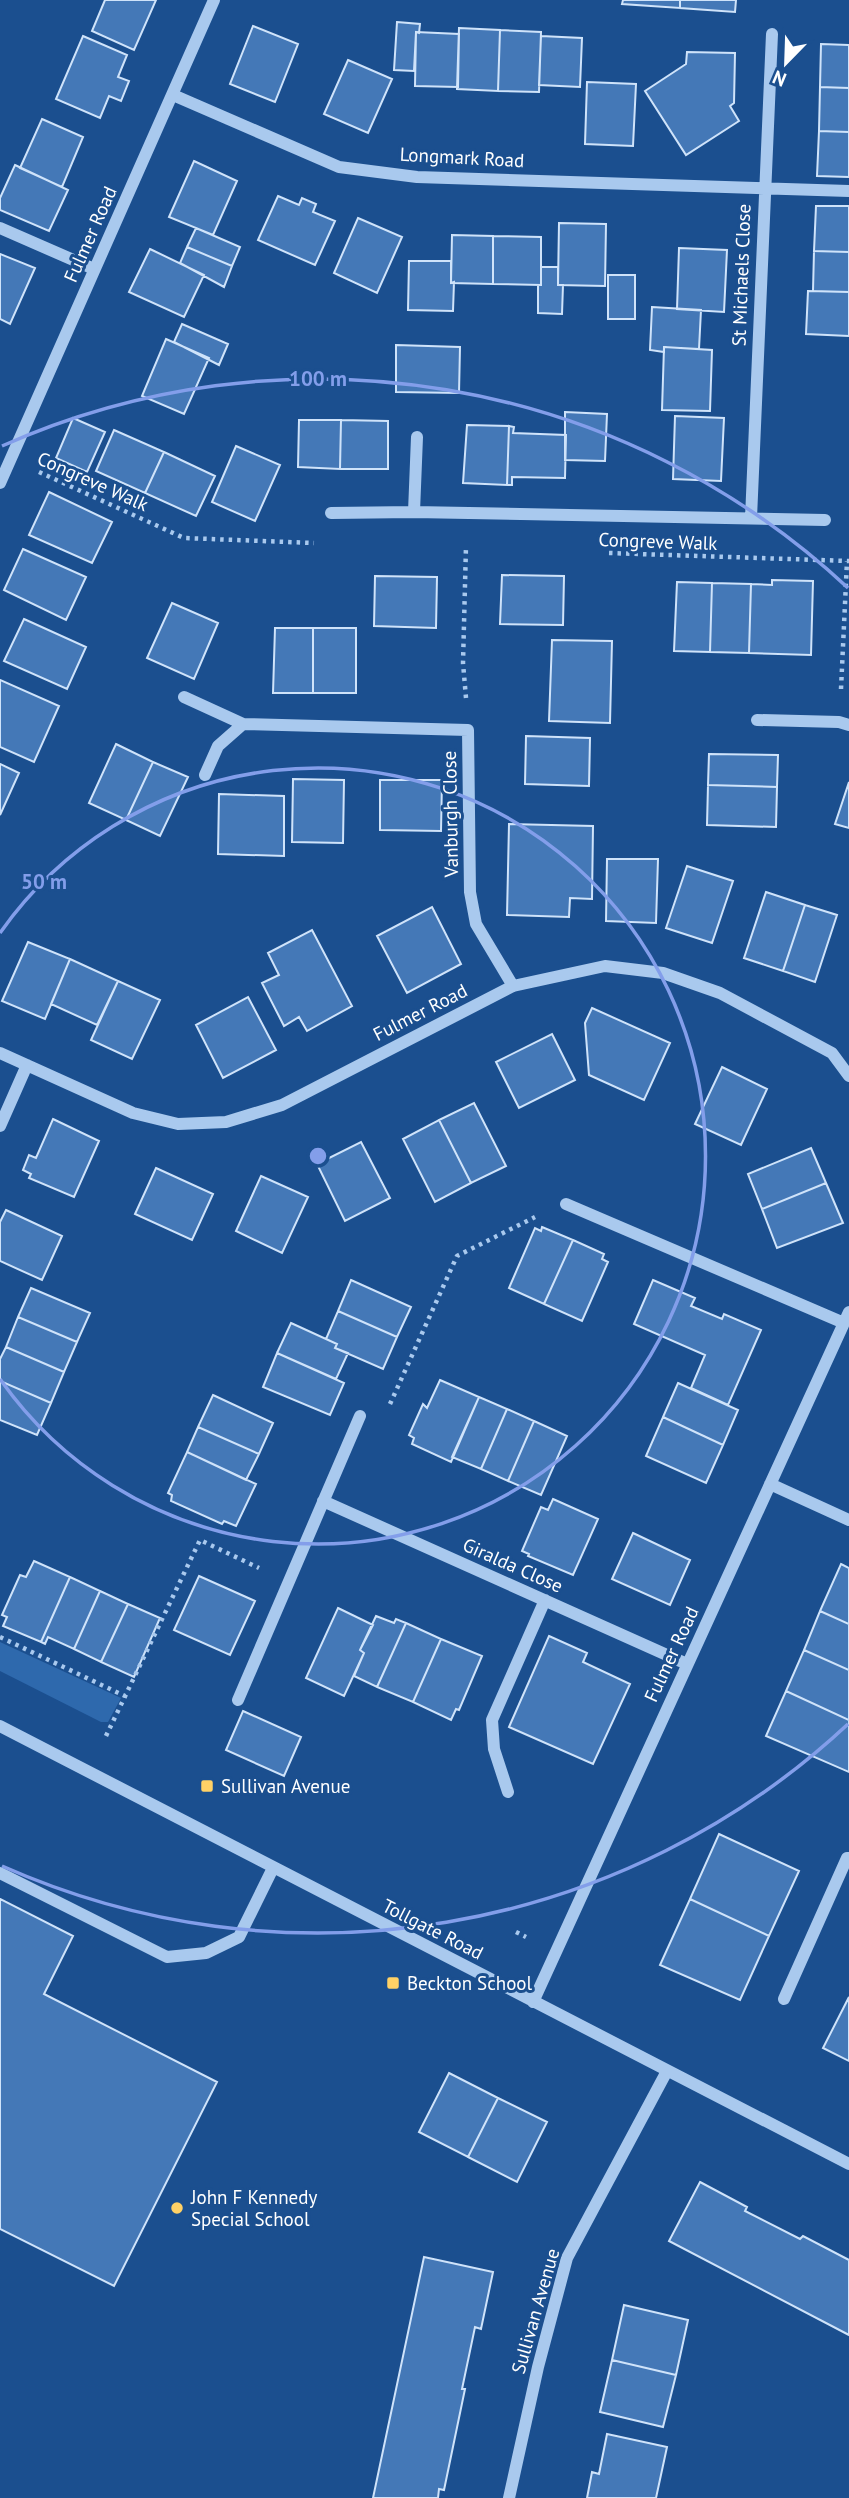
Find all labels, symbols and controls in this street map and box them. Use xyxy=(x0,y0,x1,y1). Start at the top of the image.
north arrow xyxy=(751,28,821,98)
text: N xyxy=(769,65,790,92)
street label: Longmark Road xyxy=(399,142,525,172)
street label: Fulmer Road xyxy=(58,182,122,286)
street label: St Michaels Close xyxy=(727,203,755,347)
text: 100 m xyxy=(289,365,347,392)
street label: Congreve Walk xyxy=(34,446,152,516)
street label: Congreve Walk xyxy=(598,527,718,555)
street label: Vanburgh Close xyxy=(437,751,463,878)
text: 50 m xyxy=(21,868,67,895)
street label: Fulmer Road xyxy=(369,978,471,1046)
centre of rings xyxy=(306,1144,330,1168)
street label: Giralda Close xyxy=(459,1532,567,1598)
street label: Fulmer Road xyxy=(638,1603,704,1705)
place label: Sullivan Avenue xyxy=(221,1774,350,1798)
marker: Sullivan Avenue xyxy=(199,1778,215,1794)
street label: Tollgate Road xyxy=(378,1893,488,1965)
place label: Beckton School xyxy=(407,1971,533,1995)
marker: Beckton School xyxy=(385,1975,401,1991)
place label: John F Kennedy Special School xyxy=(190,2185,317,2231)
marker: John F Kennedy Special School xyxy=(169,2200,185,2216)
street label: Sullivan Avenue xyxy=(506,2246,564,2376)

